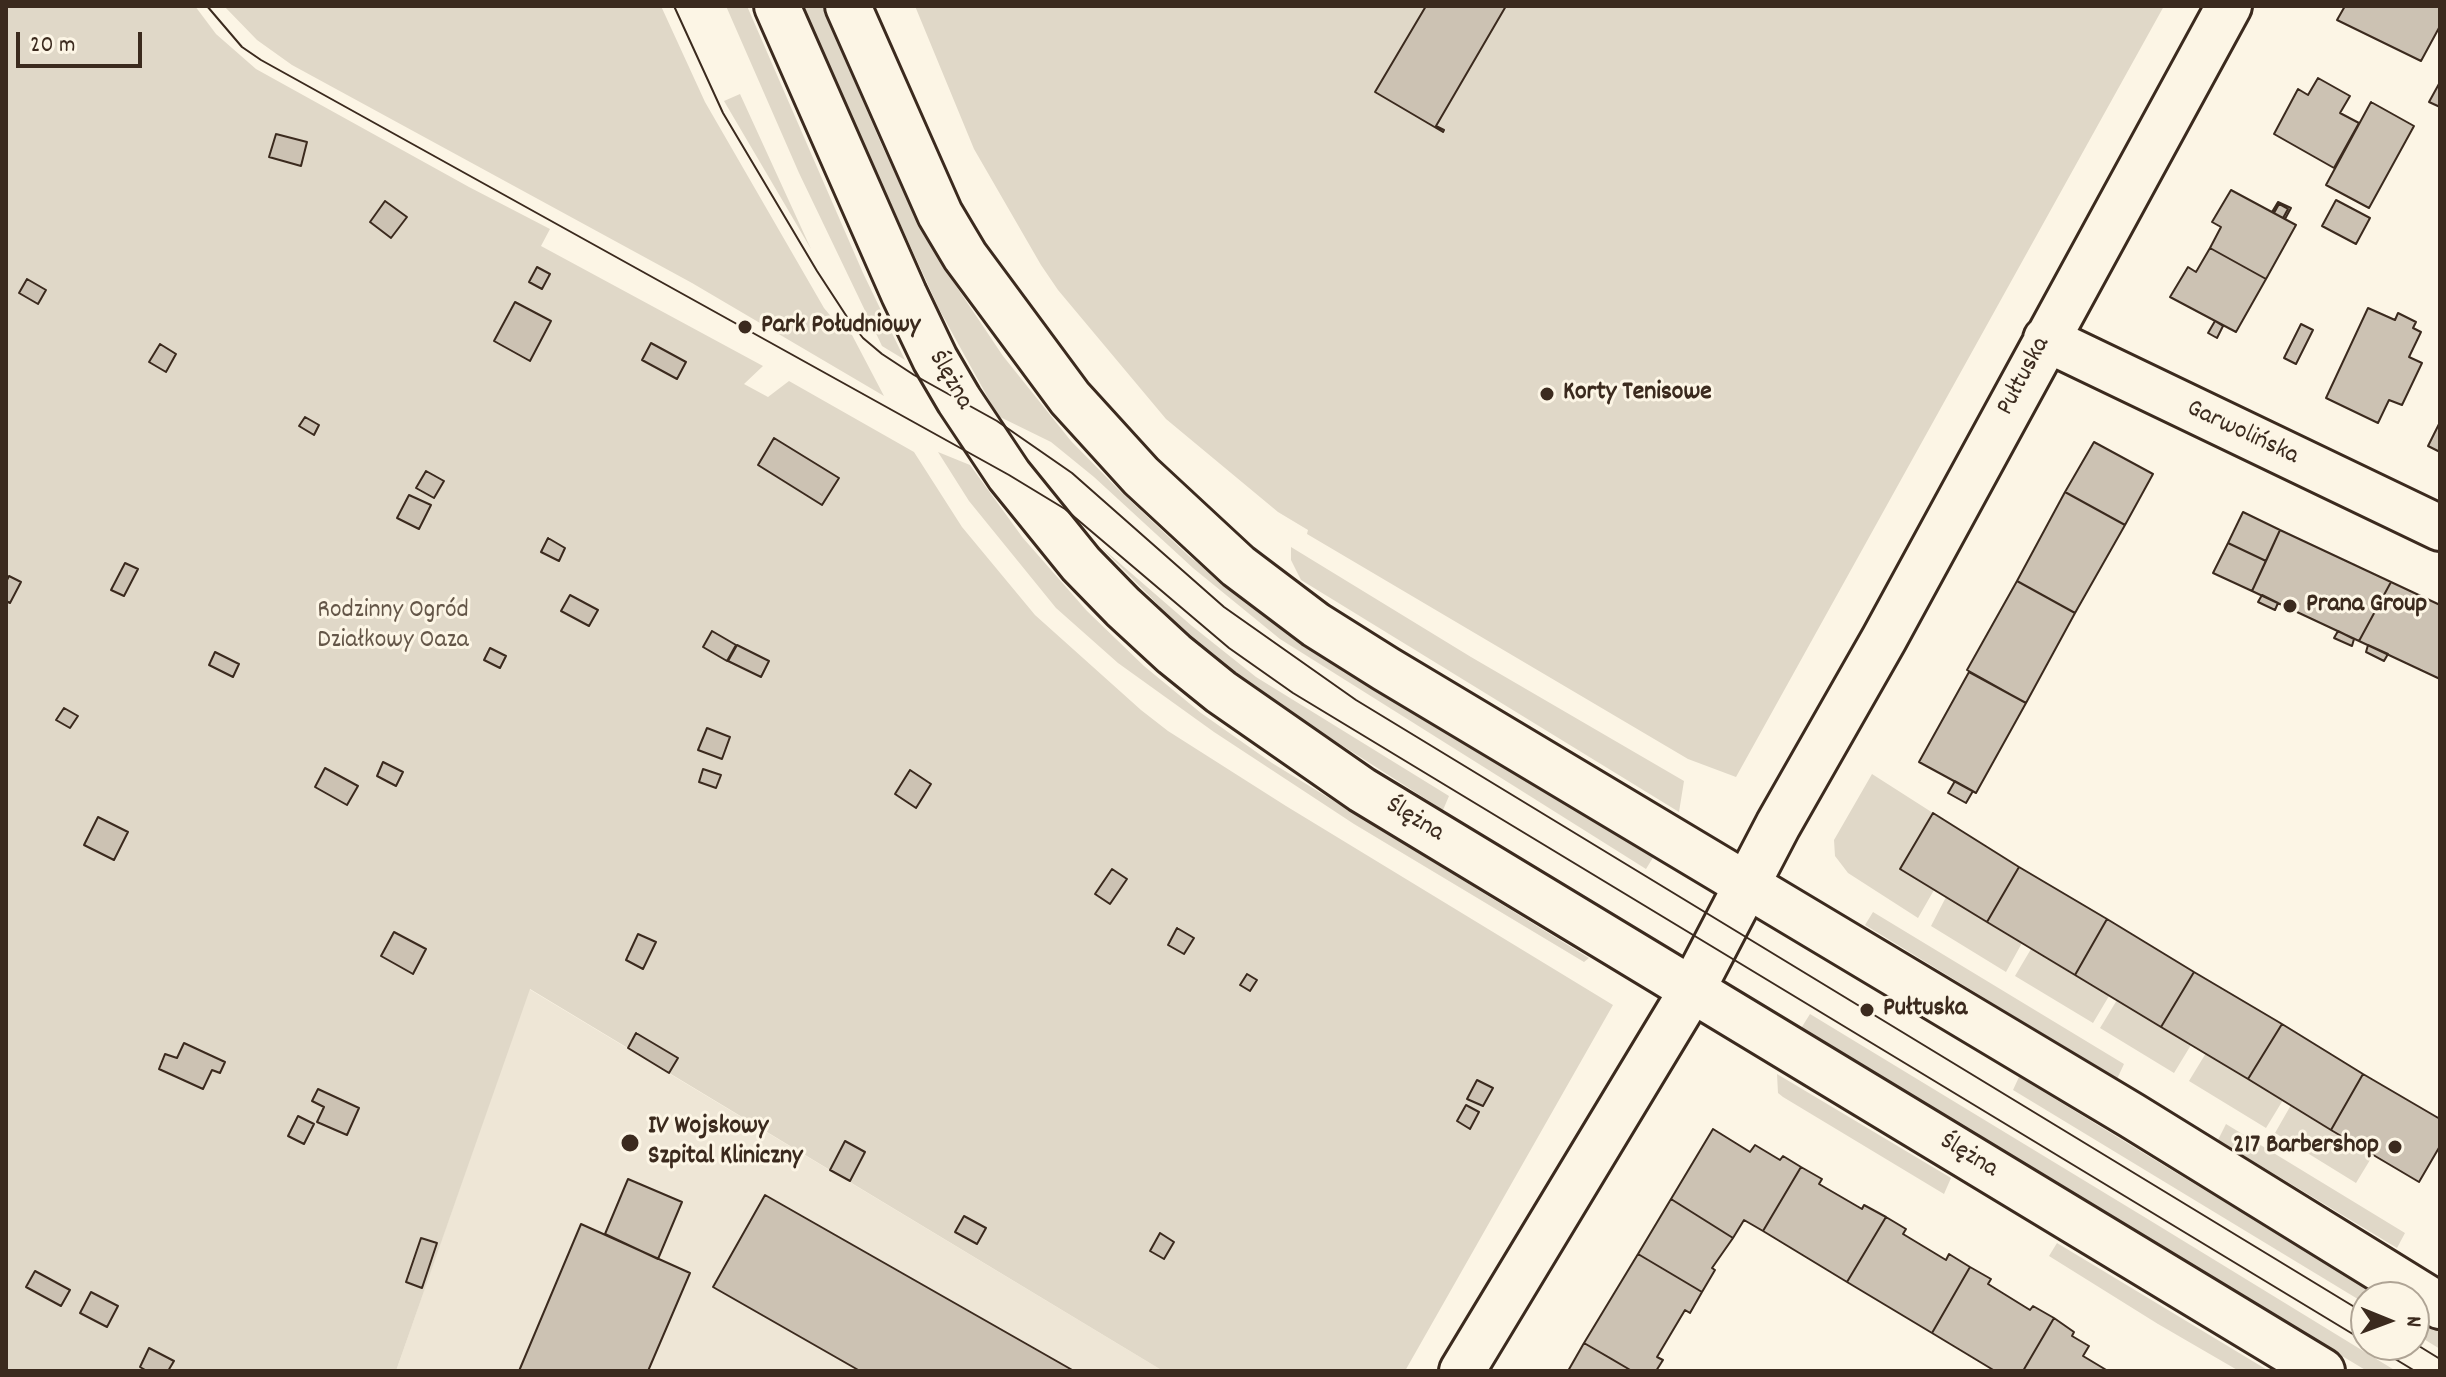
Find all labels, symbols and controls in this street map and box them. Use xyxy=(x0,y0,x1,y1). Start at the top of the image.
scale bar xyxy=(20,16,146,66)
text: 20 m xyxy=(30,29,76,63)
place label: Park Południowy xyxy=(761,311,920,343)
marker: Park Południowy xyxy=(736,318,754,336)
street label: Pułtuska xyxy=(1991,333,2059,421)
street label: Ślężna xyxy=(920,346,978,416)
place label: Korty Tenisowe xyxy=(1563,378,1712,410)
marker: Korty Tenisowe xyxy=(1538,385,1556,403)
street label: Garwolińska xyxy=(2181,394,2303,474)
place label: Prana Group xyxy=(2306,590,2427,622)
park label: Rodzinny Ogród Działkowy Oaza xyxy=(317,596,469,658)
marker: Prana Group xyxy=(2281,597,2299,615)
street label: Ślężna xyxy=(1379,792,1449,850)
place label: Pułtuska xyxy=(1883,994,1967,1026)
marker: Pułtuska xyxy=(1858,1001,1876,1019)
place label: IV Wojskowy Szpital Kliniczny xyxy=(648,1112,803,1174)
street label: Ślężna xyxy=(1933,1128,2003,1186)
place label: 217 Barbershop xyxy=(2233,1131,2379,1163)
marker: IV Wojskowy Szpital Kliniczny xyxy=(619,1132,641,1154)
marker: 217 Barbershop xyxy=(2386,1138,2404,1156)
north arrow xyxy=(2350,1281,2430,1361)
text: N xyxy=(2397,1316,2428,1327)

